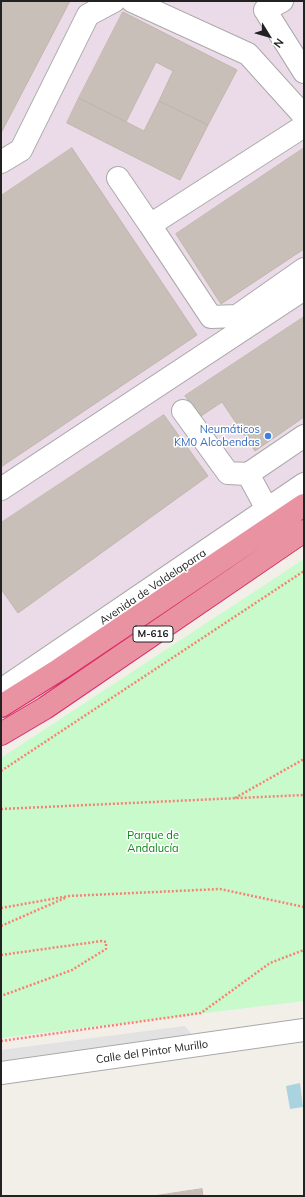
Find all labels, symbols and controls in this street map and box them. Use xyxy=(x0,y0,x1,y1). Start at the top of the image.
north arrow xyxy=(249,16,289,56)
text: N xyxy=(270,36,287,51)
place label: Neumáticos KM0 Alcobendas xyxy=(174,423,260,449)
marker: Neumáticos KM0 Alcobendas xyxy=(263,431,273,441)
street label: Avenida de Valdelaparra xyxy=(97,546,209,628)
road number: M-616 xyxy=(133,626,173,642)
park label: Parque de Andalucía xyxy=(127,829,179,855)
street label: Calle del Pintor Murillo xyxy=(95,1038,209,1066)

